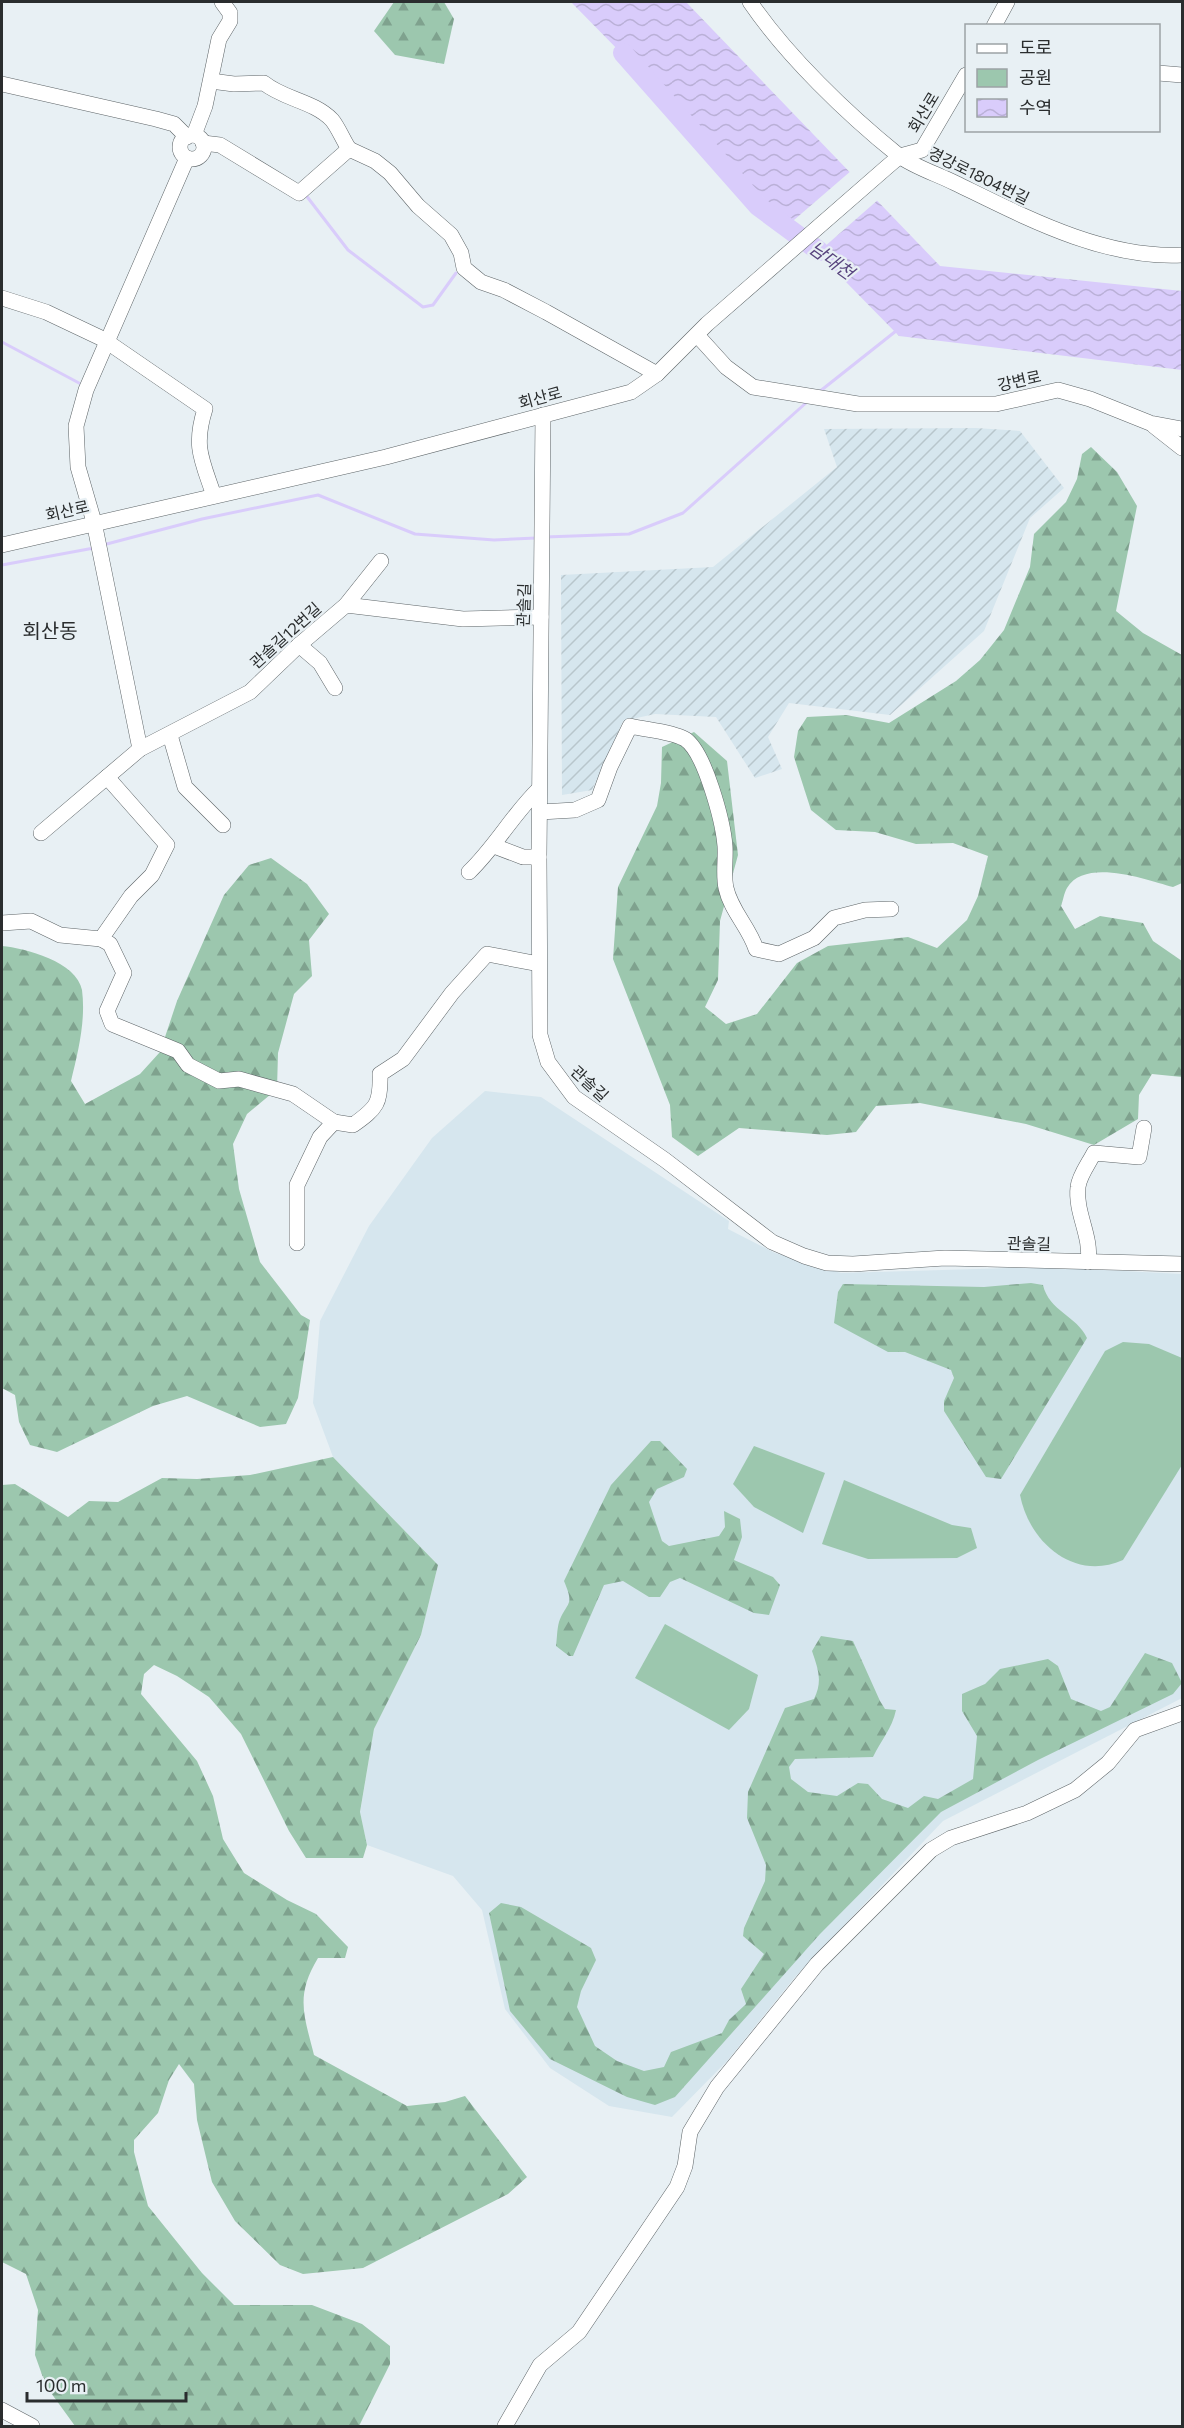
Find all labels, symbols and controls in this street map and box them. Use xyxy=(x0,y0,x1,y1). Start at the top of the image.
legend xyxy=(965,24,1160,132)
text: 도로 xyxy=(1019,36,1052,58)
text: 공원 xyxy=(1019,66,1052,88)
street label: 회산로 xyxy=(903,88,943,136)
text: 수역 xyxy=(1019,96,1052,118)
street label: 경강로1804번길 xyxy=(925,142,1033,208)
water label: 남대천 xyxy=(805,236,861,285)
street label: 강변로 xyxy=(995,366,1043,394)
street label: 회산로 xyxy=(516,382,564,412)
street label: 회산로 xyxy=(43,496,91,524)
street label: 관솔길 xyxy=(513,583,533,627)
street label: 관솔길12번길 xyxy=(245,598,325,672)
district label: 회산동 xyxy=(22,618,78,642)
street label: 관솔길 xyxy=(567,1061,613,1105)
street label: 관솔길 xyxy=(1007,1233,1051,1253)
scale bar xyxy=(27,2365,186,2403)
text: 100 m xyxy=(36,2374,86,2396)

